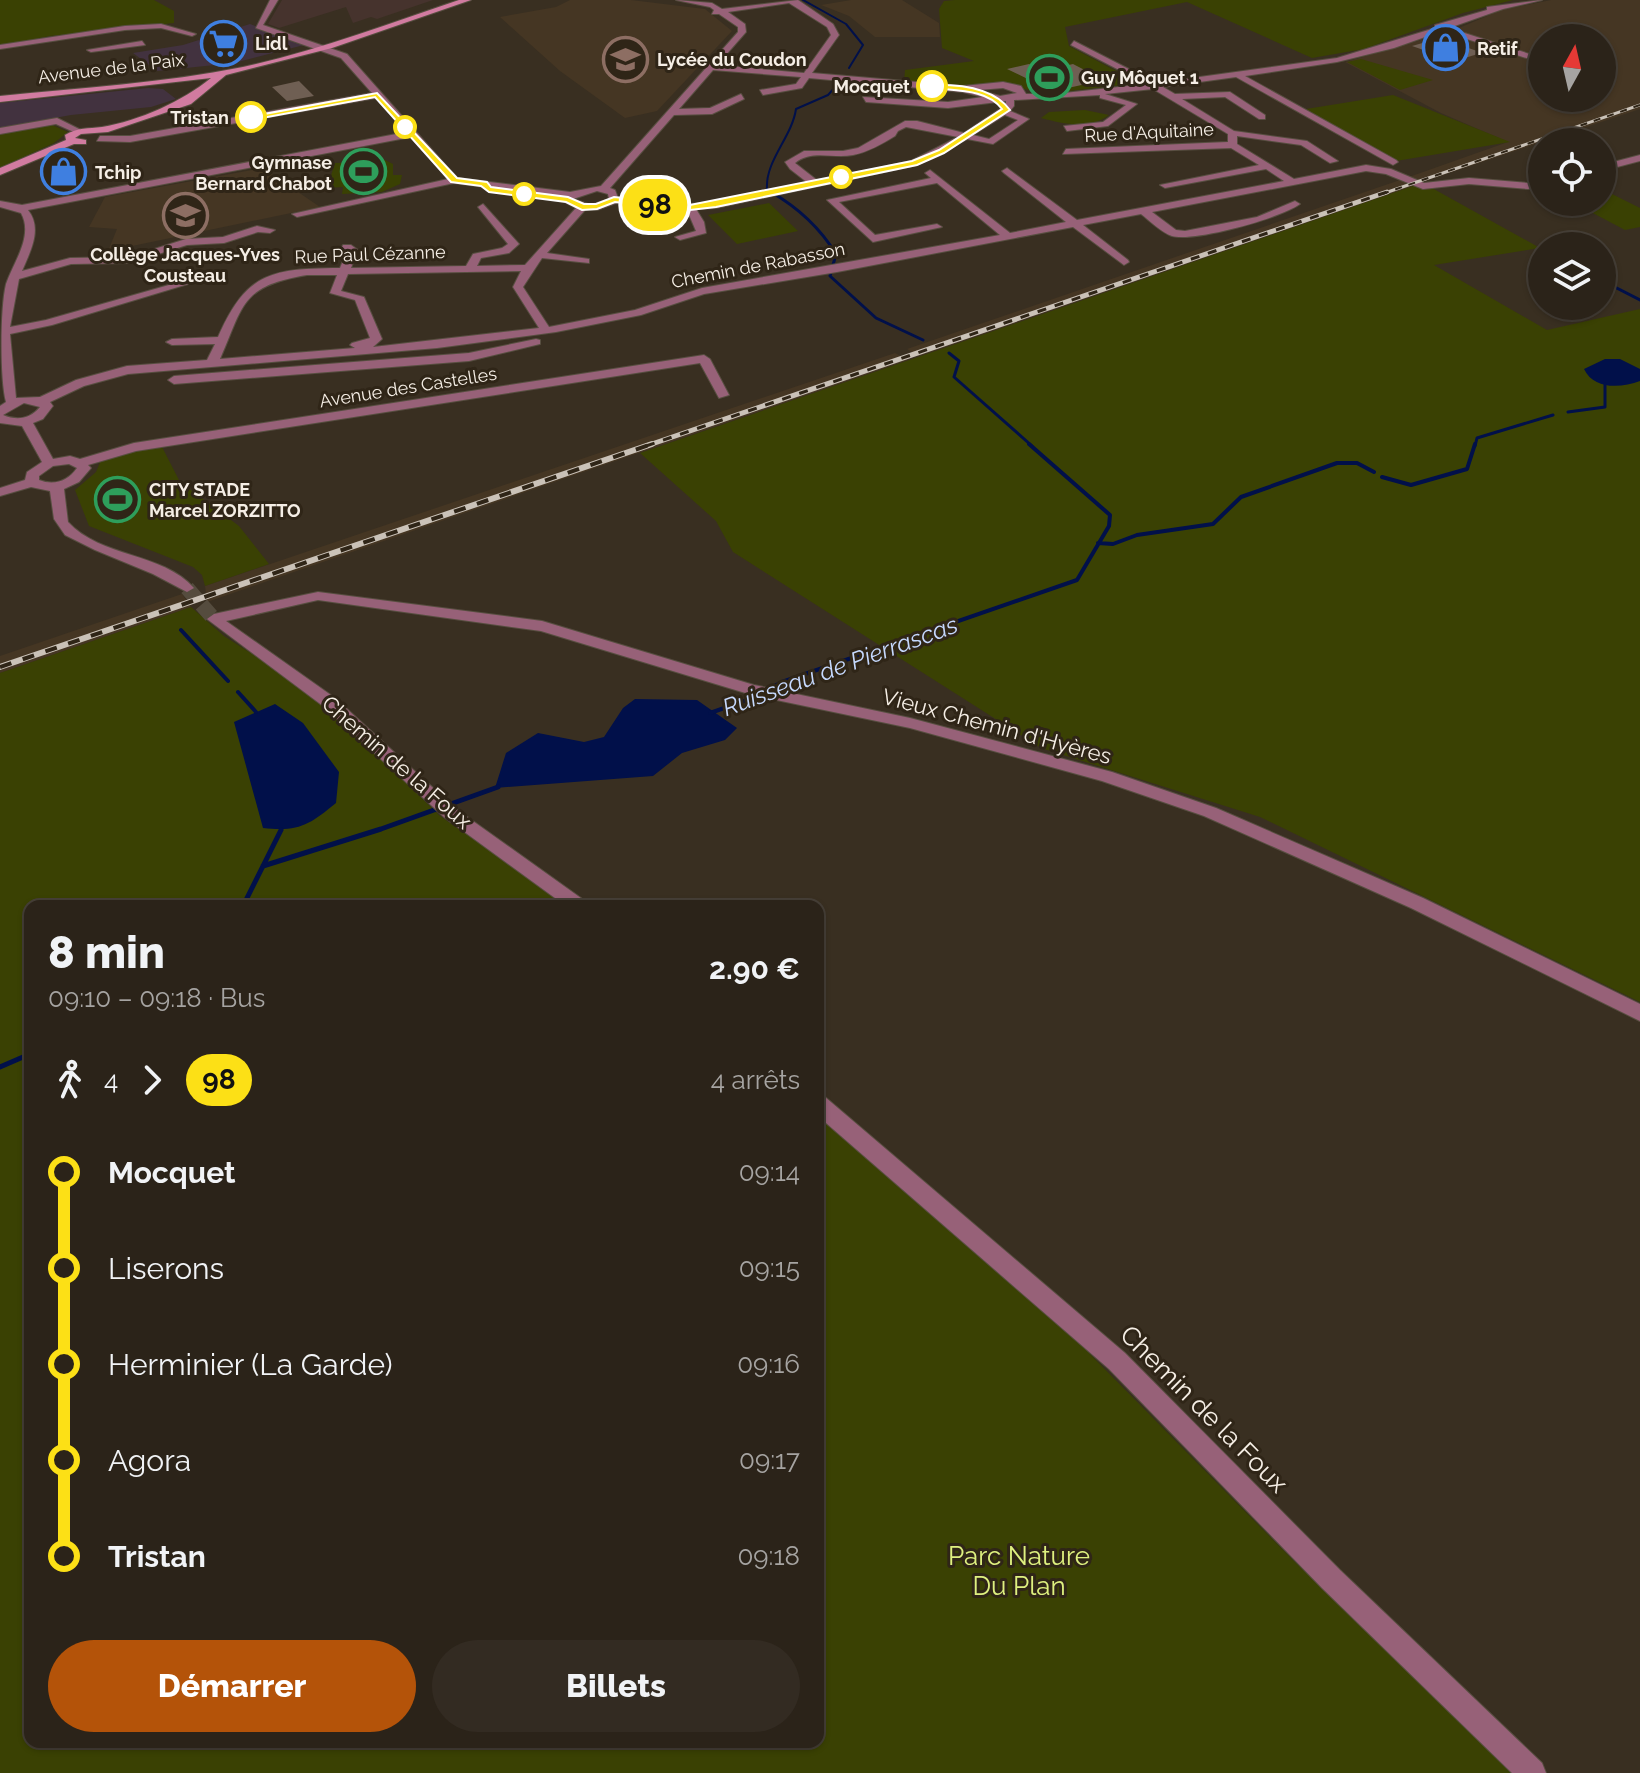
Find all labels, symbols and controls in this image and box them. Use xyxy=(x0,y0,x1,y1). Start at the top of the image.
supermarket icon: Lidl xyxy=(200,19,248,67)
shop icon: Retif xyxy=(1422,24,1470,72)
north arrow xyxy=(1528,24,1616,112)
map controls xyxy=(1528,24,1616,320)
place label: Lidl xyxy=(255,33,288,54)
school or university icon: Lycée du Coudon xyxy=(602,35,650,83)
place label: Retif xyxy=(1477,38,1519,59)
street label: Avenue de la Paix xyxy=(37,49,185,87)
place label: Lycée du Coudon xyxy=(657,49,807,70)
sports icon: Guy Môquet 1 xyxy=(1026,53,1074,101)
place label: Guy Môquet 1 xyxy=(1081,67,1199,88)
marker: Mocquet xyxy=(917,71,947,101)
place label: Mocquet xyxy=(833,76,910,97)
marker: Tristan xyxy=(236,102,266,132)
place label: Tristan xyxy=(170,107,229,128)
unlabelled marker xyxy=(394,116,416,138)
street label: Rue d'Aquitaine xyxy=(1084,118,1215,146)
button: locate xyxy=(1528,128,1616,216)
shop icon: Tchip xyxy=(40,148,88,196)
sports icon: Gymnase Bernard Chabot xyxy=(339,148,387,196)
place label: Gymnase Bernard Chabot xyxy=(195,152,332,194)
place label: Tchip xyxy=(95,162,141,183)
unlabelled marker xyxy=(830,166,852,188)
line badge: 98 xyxy=(619,179,691,231)
unlabelled marker xyxy=(513,183,535,205)
text: 98 xyxy=(638,188,672,221)
school or university icon: Collège Jacques-Yves Cousteau xyxy=(161,192,209,240)
button: layers xyxy=(1528,232,1616,320)
street label: Chemin de Rabasson xyxy=(669,238,847,292)
street label: Rue Paul Cézanne xyxy=(294,241,446,267)
place label: Collège Jacques-Yves Cousteau xyxy=(90,244,280,286)
street label: Avenue des Castelles xyxy=(318,363,498,411)
sports icon: CITY STADE Marcel ZORZITTO xyxy=(94,475,142,523)
place label: CITY STADE Marcel ZORZITTO xyxy=(149,479,301,521)
water label: Ruisseau de Pierrascas xyxy=(718,610,962,722)
street label: Vieux Chemin d'Hyères xyxy=(880,683,1114,769)
street label: Chemin de la Foux xyxy=(317,690,477,834)
text: 8 min xyxy=(48,927,165,978)
text: 2.90 € xyxy=(709,951,800,986)
text: 09:10 – 09:18 · Bus xyxy=(48,983,265,1013)
icon: walk xyxy=(48,1058,92,1102)
icon: forward xyxy=(130,1058,174,1102)
text: 98 xyxy=(202,1063,236,1096)
text: 4 xyxy=(104,1065,118,1095)
text: 4 arrêts xyxy=(711,1065,800,1095)
text: Mocquet xyxy=(108,1155,236,1190)
text: 09:14 xyxy=(739,1157,800,1187)
text: Liserons xyxy=(108,1251,224,1286)
text: 09:15 xyxy=(739,1253,800,1283)
street label: Chemin de la Foux xyxy=(1114,1319,1294,1499)
text: Herminier (La Garde) xyxy=(108,1347,393,1382)
text: 09:16 xyxy=(737,1349,800,1379)
text: Agora xyxy=(108,1443,191,1478)
text: 09:17 xyxy=(739,1445,800,1475)
text: Tristan xyxy=(108,1539,206,1574)
text: 09:18 xyxy=(737,1541,800,1571)
park label: Parc Nature Du Plan xyxy=(948,1541,1090,1601)
button: Démarrer xyxy=(48,1640,416,1732)
button: Billets xyxy=(432,1640,800,1732)

